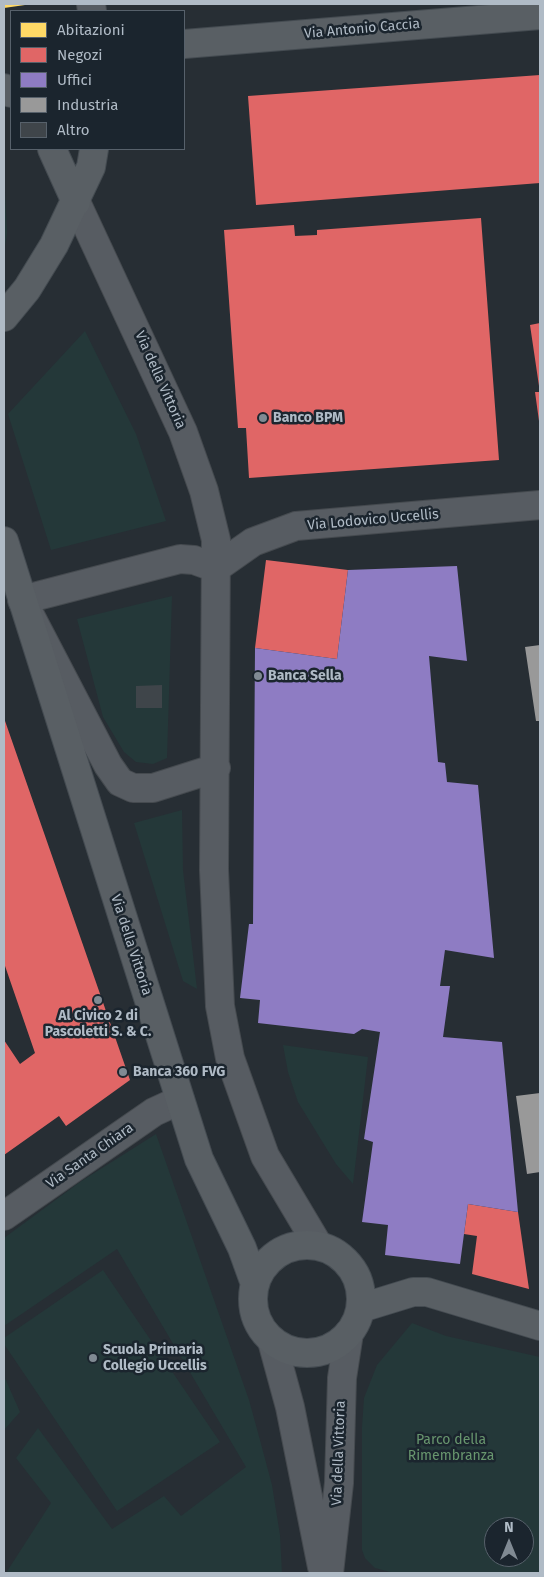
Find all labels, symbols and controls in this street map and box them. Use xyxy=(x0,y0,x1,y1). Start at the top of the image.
legend xyxy=(10,10,185,150)
street label: Via Antonio Caccia xyxy=(303,16,421,42)
text: Abitazioni xyxy=(57,21,125,39)
text: Negozi xyxy=(57,46,102,64)
text: Uffici xyxy=(57,71,92,89)
text: Industria xyxy=(57,96,119,114)
text: Altro xyxy=(57,121,90,139)
street label: Via della Vittoria xyxy=(131,328,189,432)
place label: Banco BPM xyxy=(273,410,343,426)
marker: Banco BPM xyxy=(257,412,269,424)
street label: Via Lodovico Uccellis xyxy=(307,506,439,534)
place label: Banca Sella xyxy=(268,668,342,684)
marker: Banca Sella xyxy=(252,670,264,682)
street label: Via della Vittoria xyxy=(107,892,155,998)
marker: Al Civico 2 di Pascoletti S. & C. xyxy=(92,994,104,1006)
place label: Al Civico 2 di Pascoletti S. & C. xyxy=(45,1008,151,1040)
place label: Banca 360 FVG xyxy=(133,1064,225,1080)
marker: Banca 360 FVG xyxy=(117,1066,129,1078)
street label: Via Santa Chiara xyxy=(43,1120,137,1192)
place label: Scuola Primaria Collegio Uccellis xyxy=(103,1342,207,1374)
marker: Scuola Primaria Collegio Uccellis xyxy=(87,1352,99,1364)
street label: Via della Vittoria xyxy=(329,1400,349,1506)
park label: Parco della Rimembranza xyxy=(408,1432,494,1464)
north arrow xyxy=(484,1517,534,1567)
text: N xyxy=(504,1519,514,1536)

